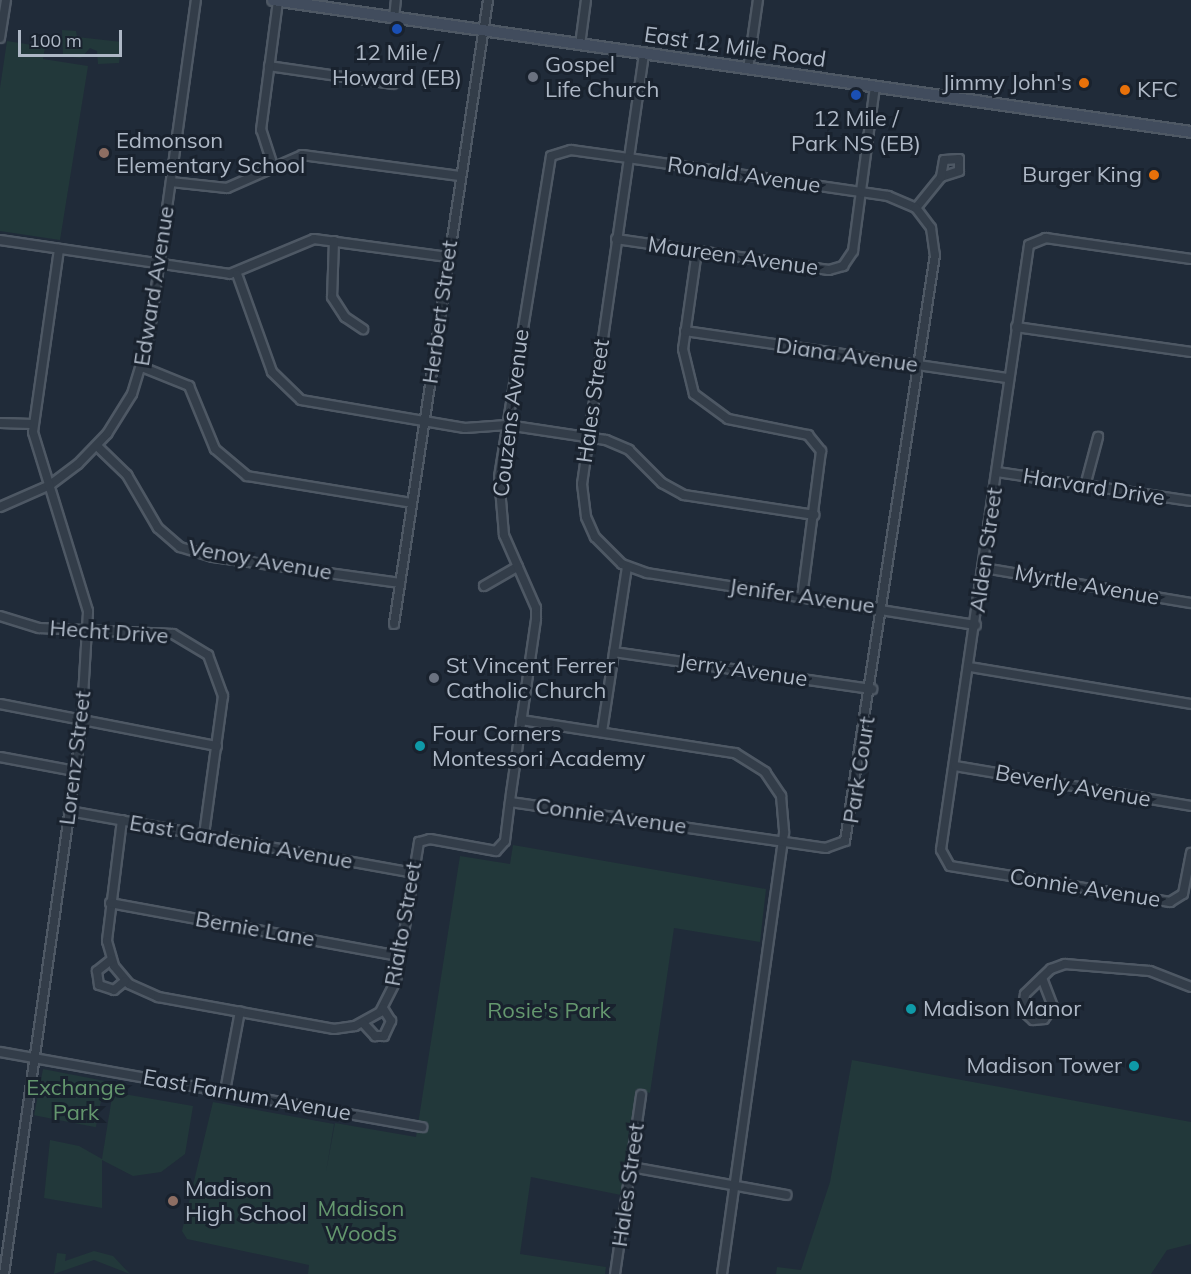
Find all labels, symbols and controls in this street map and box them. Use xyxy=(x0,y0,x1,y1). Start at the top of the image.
scale bar xyxy=(21,18,124,56)
street label: East 12 Mile Road xyxy=(642,21,828,73)
marker: 12 Mile / Howard (EB) xyxy=(390,22,404,36)
text: 100 m xyxy=(29,29,82,52)
place label: 12 Mile / Howard (EB) xyxy=(332,39,462,90)
place label: Gospel Life Church xyxy=(545,51,659,102)
marker: Gospel Life Church xyxy=(526,70,540,84)
place label: Jimmy John's xyxy=(942,70,1072,96)
marker: Jimmy John's xyxy=(1077,76,1091,90)
place label: KFC xyxy=(1137,77,1178,103)
marker: KFC xyxy=(1118,83,1132,97)
marker: 12 Mile / Park NS (EB) xyxy=(849,88,863,102)
place label: 12 Mile / Park NS (EB) xyxy=(791,105,921,156)
place label: Edmonson Elementary School xyxy=(116,127,305,178)
marker: Edmonson Elementary School xyxy=(97,146,111,160)
street label: Ronald Avenue xyxy=(666,151,822,199)
place label: Burger King xyxy=(1022,162,1142,188)
marker: Burger King xyxy=(1147,168,1161,182)
street label: Edward Avenue xyxy=(128,204,180,368)
street label: Maureen Avenue xyxy=(646,231,820,281)
street label: Herbert Street xyxy=(417,238,463,386)
street label: Couzens Avenue xyxy=(488,328,534,498)
street label: Diana Avenue xyxy=(774,332,920,378)
street label: Hales Street xyxy=(571,337,615,465)
street label: Harvard Drive xyxy=(1021,463,1167,511)
street label: Alden Street xyxy=(964,486,1008,614)
street label: Venoy Avenue xyxy=(186,534,334,586)
street label: Myrtle Avenue xyxy=(1013,559,1161,611)
street label: Jenifer Avenue xyxy=(727,573,877,619)
street label: Hecht Drive xyxy=(49,615,169,649)
street label: Jerry Avenue xyxy=(677,648,809,692)
place label: St Vincent Ferrer Catholic Church xyxy=(446,652,615,704)
marker: St Vincent Ferrer Catholic Church xyxy=(427,671,441,685)
street label: Lorenz Street xyxy=(54,689,96,827)
street label: Park Court xyxy=(838,715,880,825)
place label: Four Corners Montessori Academy xyxy=(432,720,645,772)
marker: Four Corners Montessori Academy xyxy=(413,739,427,753)
street label: Beverly Avenue xyxy=(993,759,1153,813)
street label: Connie Avenue xyxy=(534,792,688,840)
street label: East Gardenia Avenue xyxy=(127,809,355,875)
street label: Rialto Street xyxy=(379,860,427,988)
street label: Connie Avenue xyxy=(1008,863,1162,913)
street label: Bernie Lane xyxy=(193,906,317,952)
place label: Madison Manor xyxy=(923,996,1081,1022)
park label: Rosie's Park xyxy=(487,998,611,1024)
marker: Madison Manor xyxy=(904,1002,918,1016)
place label: Madison Tower xyxy=(966,1053,1122,1079)
marker: Madison Tower xyxy=(1127,1059,1141,1073)
street label: East Farnum Avenue xyxy=(141,1064,353,1126)
park label: Exchange Park xyxy=(26,1074,126,1126)
street label: Hales Street xyxy=(606,1121,650,1249)
place label: Madison High School xyxy=(185,1175,307,1226)
marker: Madison High School xyxy=(166,1194,180,1208)
park label: Madison Woods xyxy=(318,1195,404,1246)

